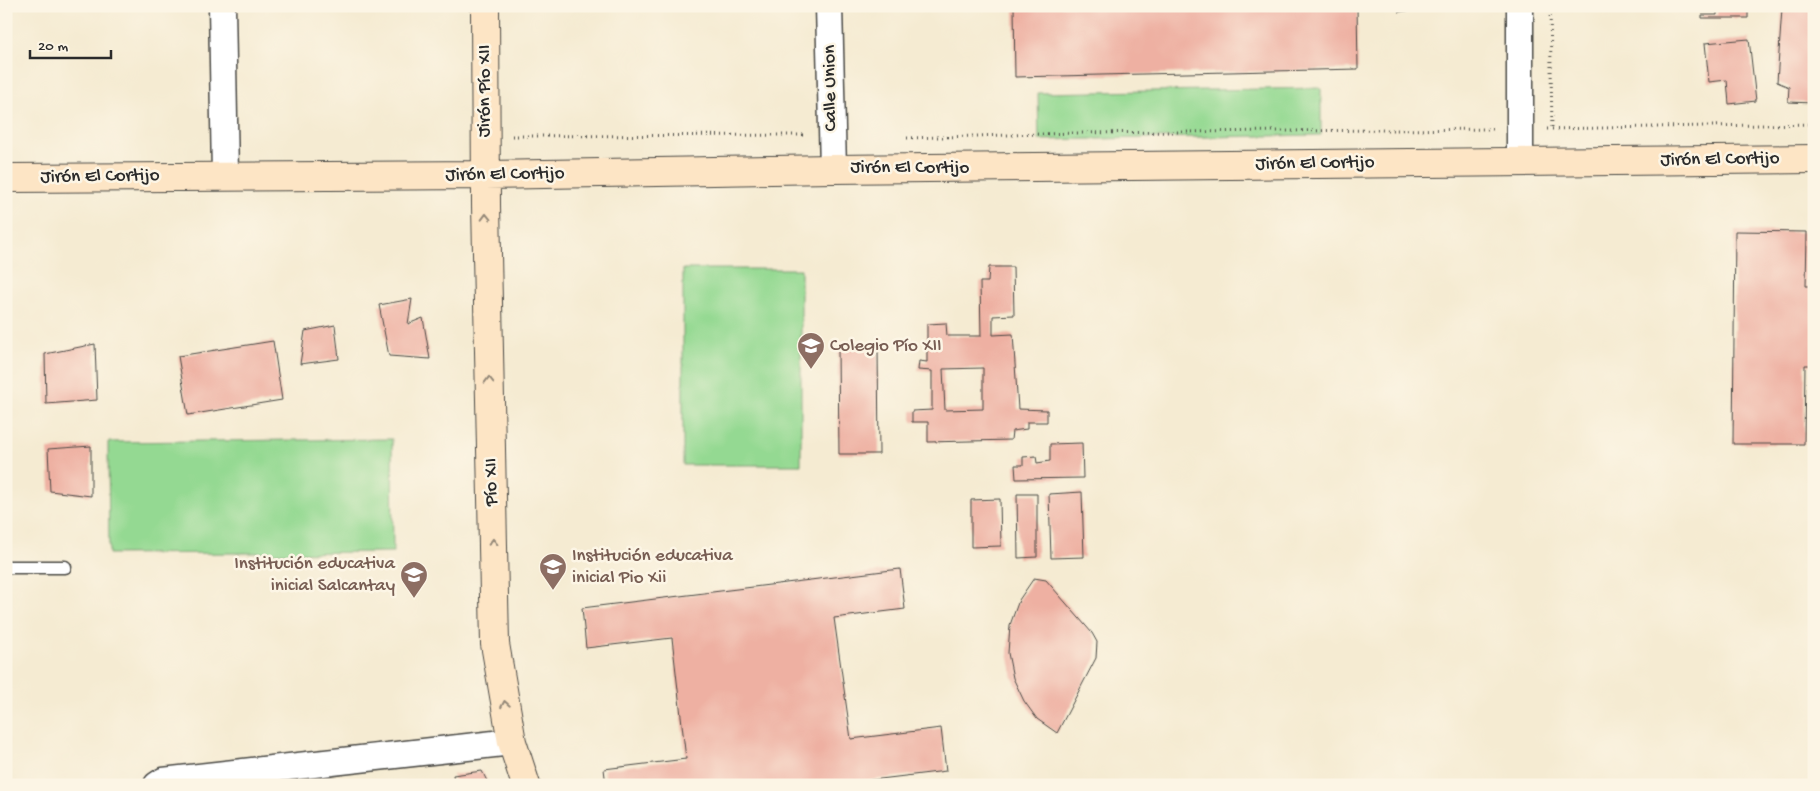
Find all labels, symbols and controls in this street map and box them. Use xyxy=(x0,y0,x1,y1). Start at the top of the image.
scale bar xyxy=(30,28,111,60)
text: 20 m xyxy=(38,38,68,56)
street label: Jirón Pío XII xyxy=(474,45,497,137)
street label: Calle Union xyxy=(819,45,843,131)
street label: Jirón El Cortijo xyxy=(1660,147,1780,173)
street label: Jirón El Cortijo xyxy=(1255,151,1375,177)
street label: Jirón El Cortijo xyxy=(851,157,970,180)
street label: Jirón El Cortijo xyxy=(445,162,565,188)
street label: Jirón El Cortijo xyxy=(40,164,160,190)
one-way arrow xyxy=(481,213,491,221)
school or university icon: Colegio Pío XII xyxy=(796,331,826,370)
place label: Colegio Pío XII xyxy=(830,335,942,358)
one-way arrow xyxy=(484,376,495,384)
street label: Pío XII xyxy=(480,458,504,507)
one-way arrow xyxy=(488,538,498,546)
place label: Institución educativa inicial Pio Xii xyxy=(572,545,734,590)
school or university icon: Institución educativa inicial Pio Xii xyxy=(538,552,568,591)
place label: Institución educativa inicial Salcantay xyxy=(234,553,396,598)
school or university icon: Institución educativa inicial Salcantay xyxy=(399,560,429,599)
one-way arrow xyxy=(501,700,511,708)

